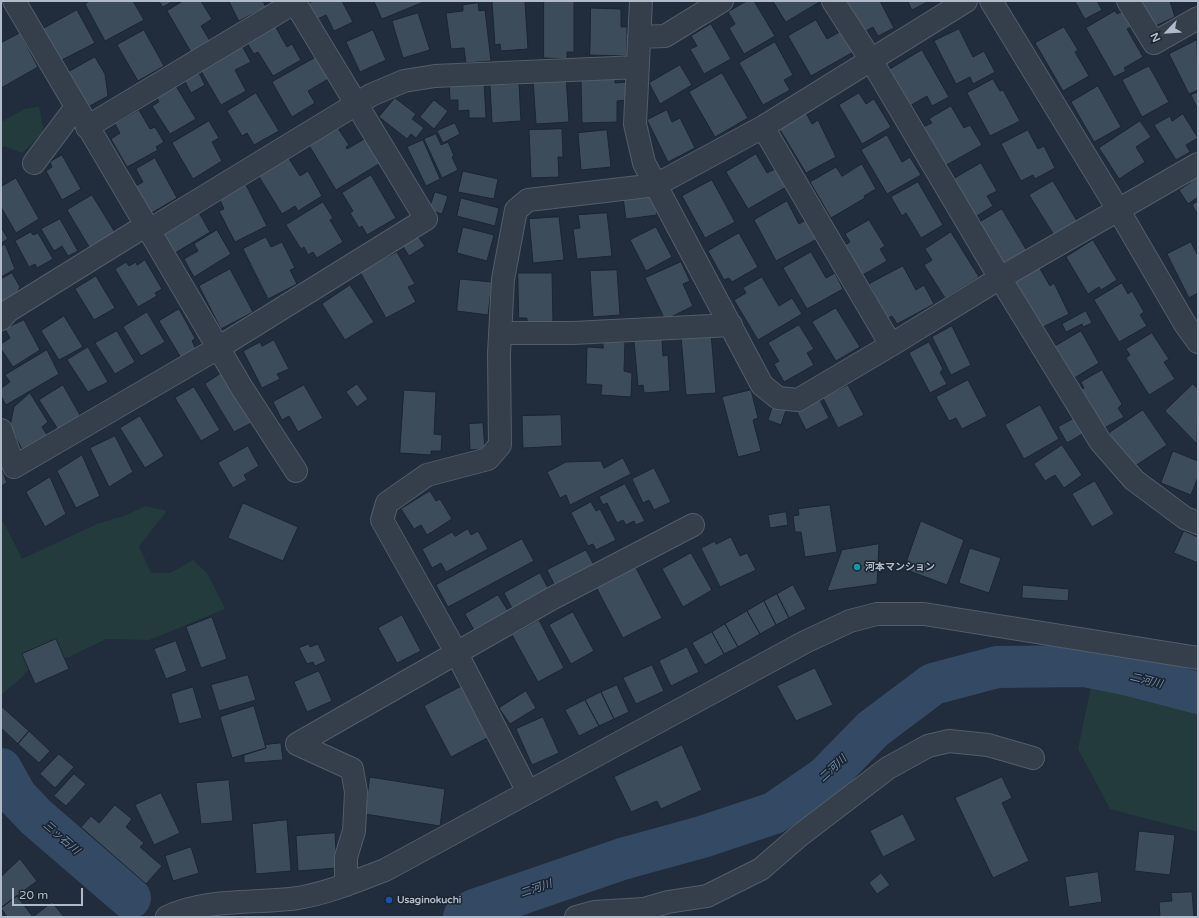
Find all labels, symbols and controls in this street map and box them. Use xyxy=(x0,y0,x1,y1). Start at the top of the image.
north arrow xyxy=(1147,12,1187,52)
text: N xyxy=(1148,31,1163,44)
place label: 河本マンション xyxy=(865,561,935,573)
marker: 河本マンション xyxy=(852,562,862,572)
water label: 二河川 xyxy=(1128,671,1164,691)
water label: 二河川 xyxy=(816,753,850,785)
water label: 三ッ石川 xyxy=(40,819,82,857)
water label: 二河川 xyxy=(518,877,554,901)
scale bar xyxy=(14,880,85,906)
text: 20 m xyxy=(19,888,48,902)
place label: Usaginokuchi xyxy=(397,894,461,906)
marker: Usaginokuchi xyxy=(384,895,394,905)

